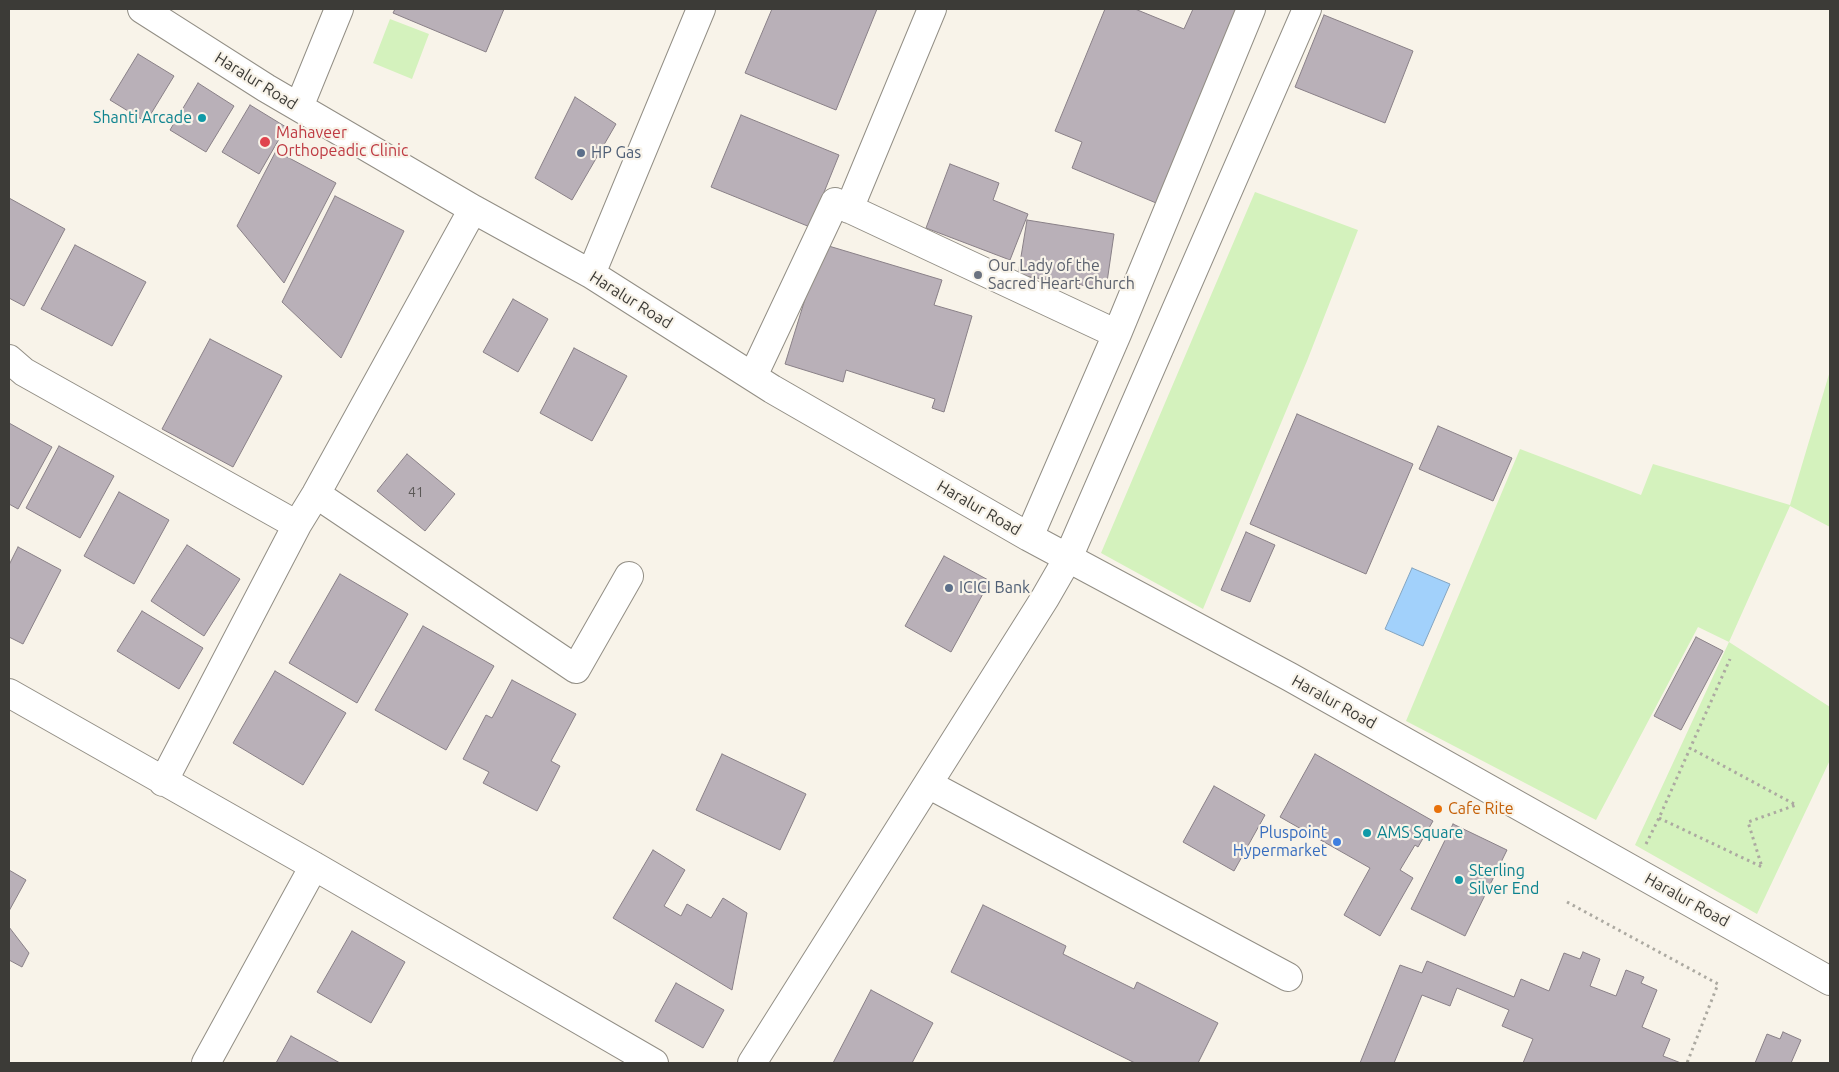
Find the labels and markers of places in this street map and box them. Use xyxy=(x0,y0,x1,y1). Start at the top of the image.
place label: Shanti Arcade xyxy=(93,108,192,128)
marker: Shanti Arcade xyxy=(196,112,208,124)
place label: Mahaveer Orthopeadic Clinic xyxy=(276,123,408,161)
marker: Mahaveer Orthopeadic Clinic xyxy=(258,135,272,149)
place label: HP Gas xyxy=(591,143,641,163)
marker: HP Gas xyxy=(575,147,587,159)
place label: Our Lady of the Sacred Heart Church xyxy=(988,256,1135,294)
marker: Our Lady of the Sacred Heart Church xyxy=(972,269,984,281)
place label: ICICI Bank xyxy=(959,578,1030,598)
marker: ICICI Bank xyxy=(943,582,955,594)
place label: Cafe Rite xyxy=(1448,799,1514,819)
marker: Cafe Rite xyxy=(1432,803,1444,815)
place label: Pluspoint Hypermarket xyxy=(1233,823,1327,861)
place label: AMS Square xyxy=(1377,823,1463,843)
marker: AMS Square xyxy=(1361,827,1373,839)
marker: Pluspoint Hypermarket xyxy=(1331,836,1343,848)
place label: Sterling Silver End xyxy=(1469,861,1539,899)
marker: Sterling Silver End xyxy=(1453,874,1465,886)

